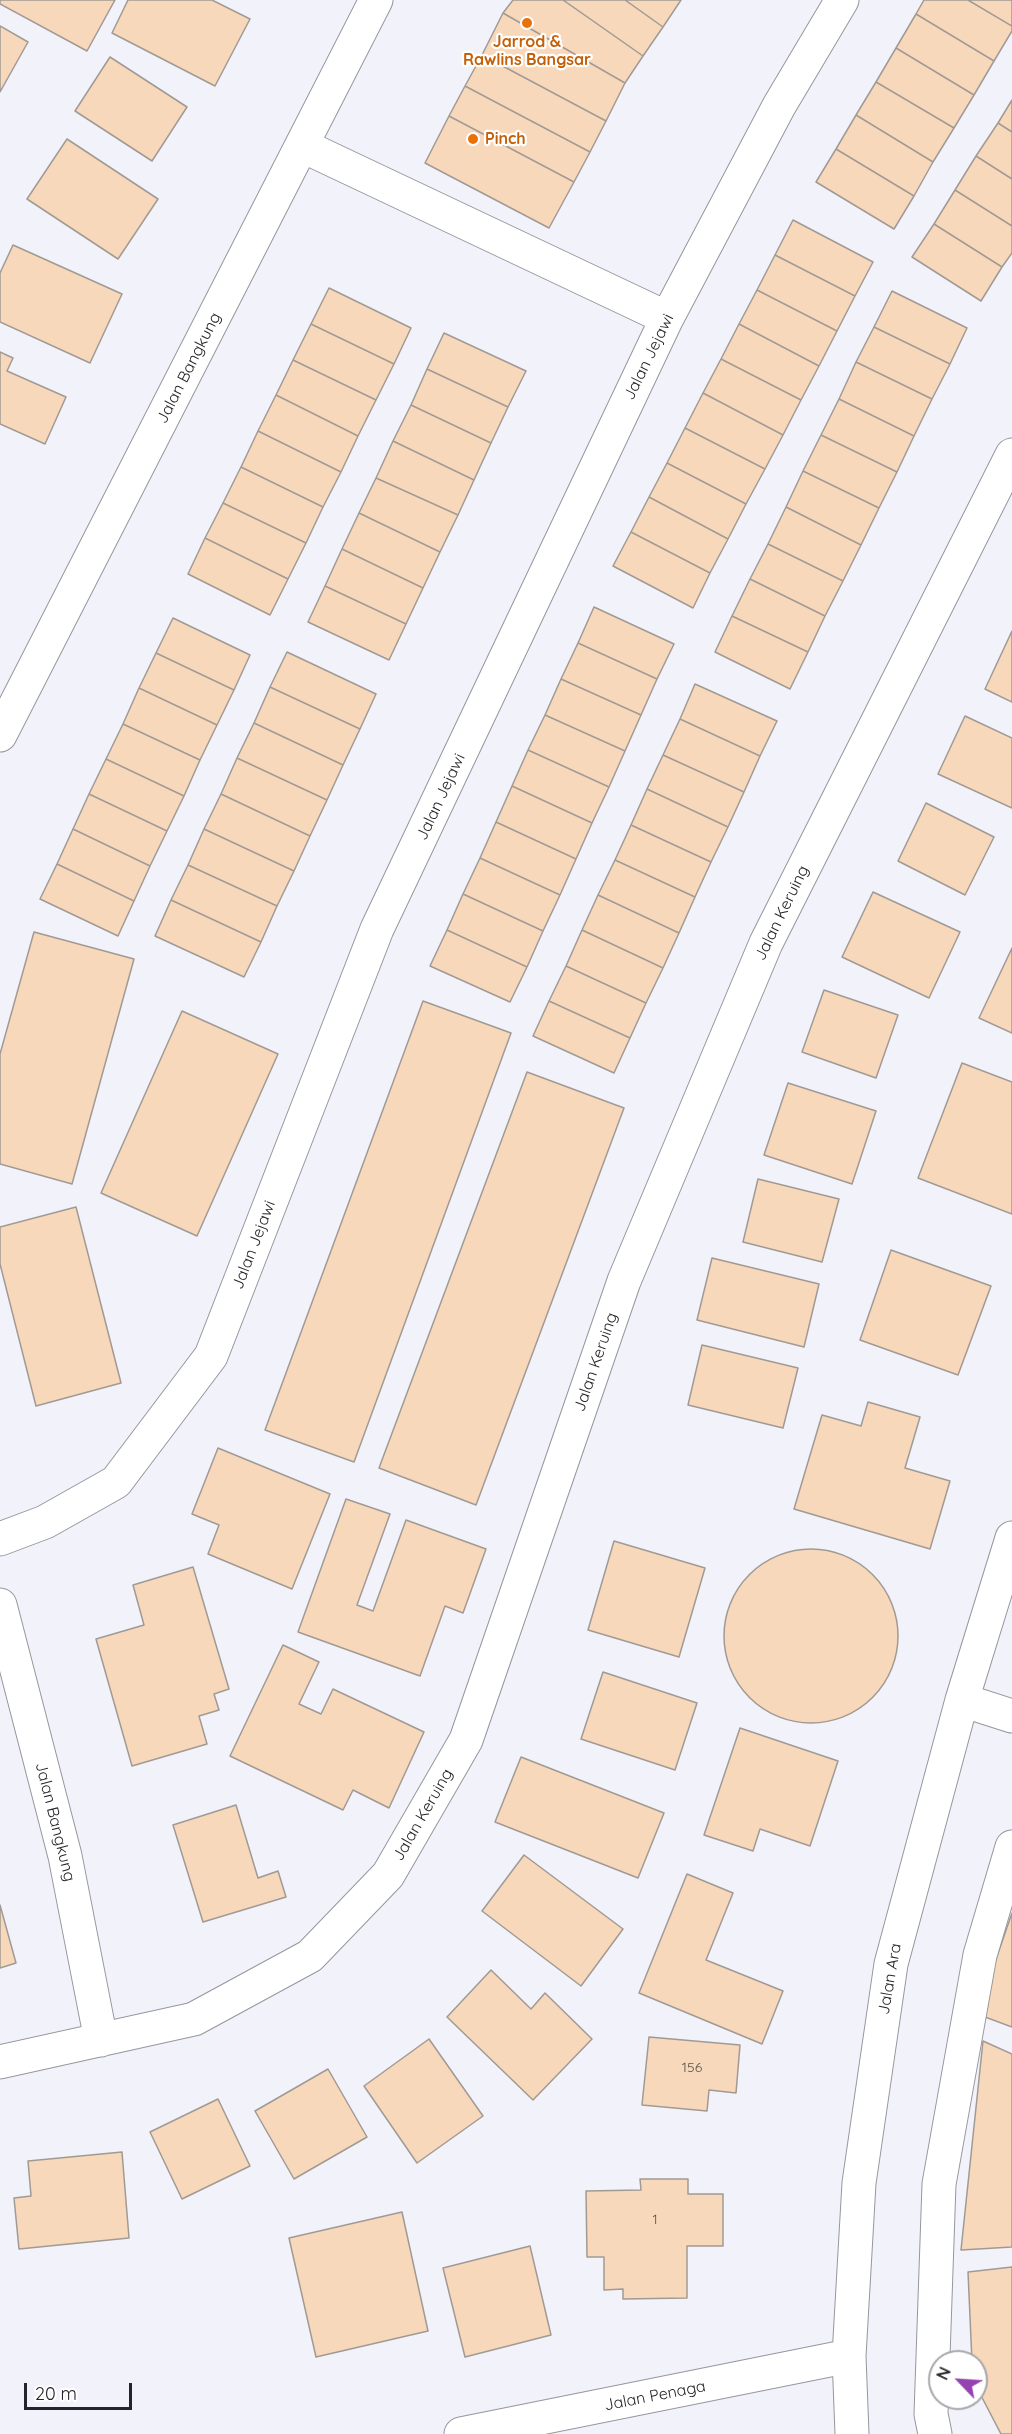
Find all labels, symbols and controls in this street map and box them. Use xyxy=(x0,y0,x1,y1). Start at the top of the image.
marker: Jarrod & Rawlins Bangsar xyxy=(520,16,534,30)
place label: Jarrod & Rawlins Bangsar xyxy=(463,32,591,70)
place label: Pinch xyxy=(485,129,526,149)
marker: Pinch xyxy=(466,132,480,146)
street label: Jalan Bangkung xyxy=(153,309,225,427)
street label: Jalan Jejawi xyxy=(620,311,678,403)
street label: Jalan Jejawi xyxy=(413,751,469,843)
street label: Jalan Keruing xyxy=(751,862,813,964)
street label: Jalan Jejawi xyxy=(228,1198,280,1292)
street label: Jalan Keruing xyxy=(570,1310,622,1414)
street label: Jalan Bangkung xyxy=(31,1760,79,1884)
street label: Jalan Keruing xyxy=(389,1765,457,1865)
street label: Jalan Ara xyxy=(874,1942,906,2016)
house number: 156 xyxy=(682,2060,702,2076)
house number: 1 xyxy=(652,2212,658,2228)
north arrow xyxy=(928,2350,988,2410)
text: N xyxy=(932,2364,955,2383)
scale bar xyxy=(27,2371,135,2409)
street label: Jalan Penaga xyxy=(603,2377,707,2415)
text: 20 m xyxy=(35,2382,77,2405)

